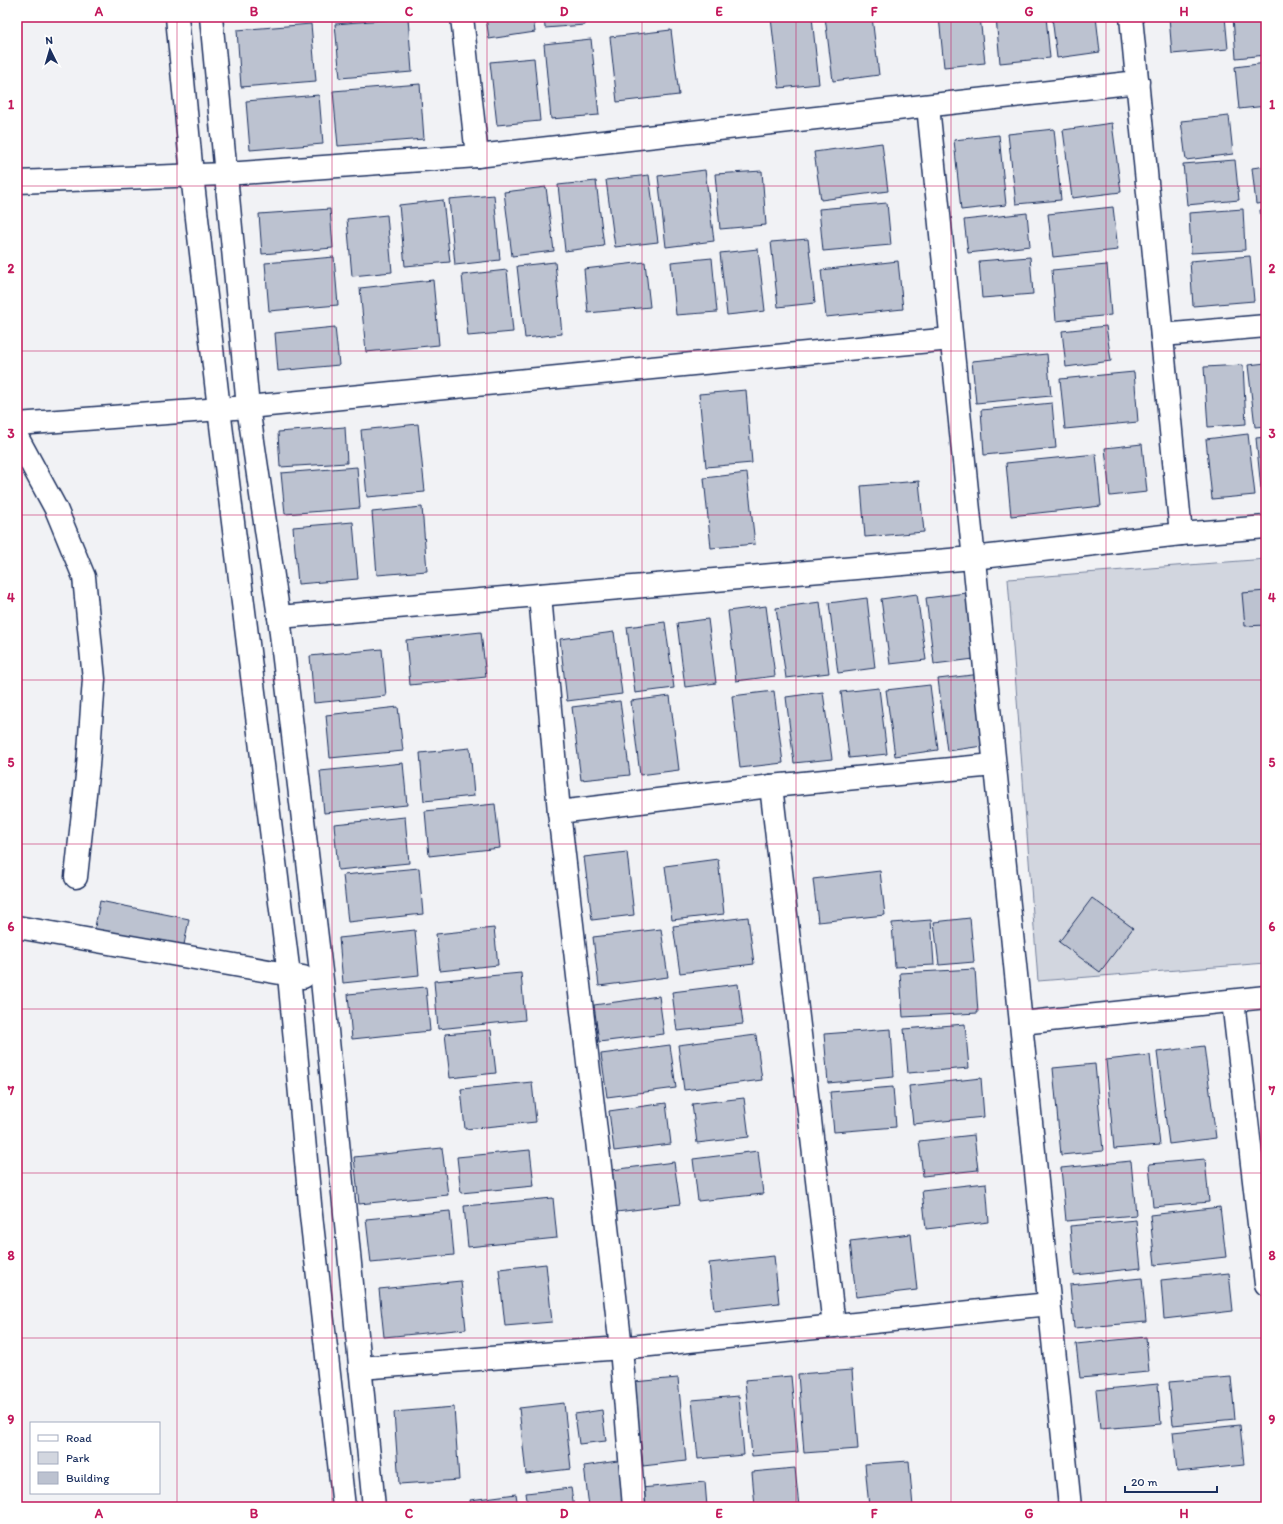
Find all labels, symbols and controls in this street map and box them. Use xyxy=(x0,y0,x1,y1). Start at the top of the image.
text: A xyxy=(94,4,104,19)
text: B xyxy=(250,4,259,19)
text: C xyxy=(405,4,414,19)
text: D xyxy=(560,4,569,19)
text: E xyxy=(715,4,723,19)
text: F xyxy=(871,4,878,19)
text: G xyxy=(1025,4,1034,19)
text: H xyxy=(1180,4,1189,19)
north arrow xyxy=(30,30,70,70)
text: N xyxy=(45,34,53,47)
text: 1 xyxy=(8,97,14,112)
text: 1 xyxy=(1269,97,1275,112)
text: 2 xyxy=(8,261,15,276)
text: 2 xyxy=(1269,261,1276,276)
text: 3 xyxy=(7,426,15,441)
text: 3 xyxy=(1268,426,1276,441)
text: 4 xyxy=(7,590,15,605)
text: 4 xyxy=(1268,590,1276,605)
text: 5 xyxy=(8,755,15,770)
text: 5 xyxy=(1269,755,1276,770)
text: 6 xyxy=(8,919,15,934)
text: 6 xyxy=(1269,919,1276,934)
text: 7 xyxy=(7,1083,15,1098)
text: 7 xyxy=(1268,1083,1276,1098)
text: 8 xyxy=(7,1248,15,1263)
text: 8 xyxy=(1268,1248,1276,1263)
text: 9 xyxy=(8,1412,15,1427)
text: 9 xyxy=(1269,1412,1276,1427)
legend xyxy=(30,1422,160,1494)
text: Road xyxy=(66,1431,92,1445)
text: Park xyxy=(66,1451,90,1465)
scale bar xyxy=(1125,1468,1217,1494)
text: Building xyxy=(66,1471,110,1485)
text: 20 m xyxy=(1131,1475,1158,1489)
text: A xyxy=(94,1506,104,1521)
text: B xyxy=(250,1506,259,1521)
text: C xyxy=(405,1506,414,1521)
text: D xyxy=(560,1506,569,1521)
text: E xyxy=(715,1506,723,1521)
text: F xyxy=(871,1506,878,1521)
text: G xyxy=(1025,1506,1034,1521)
text: H xyxy=(1180,1506,1189,1521)

